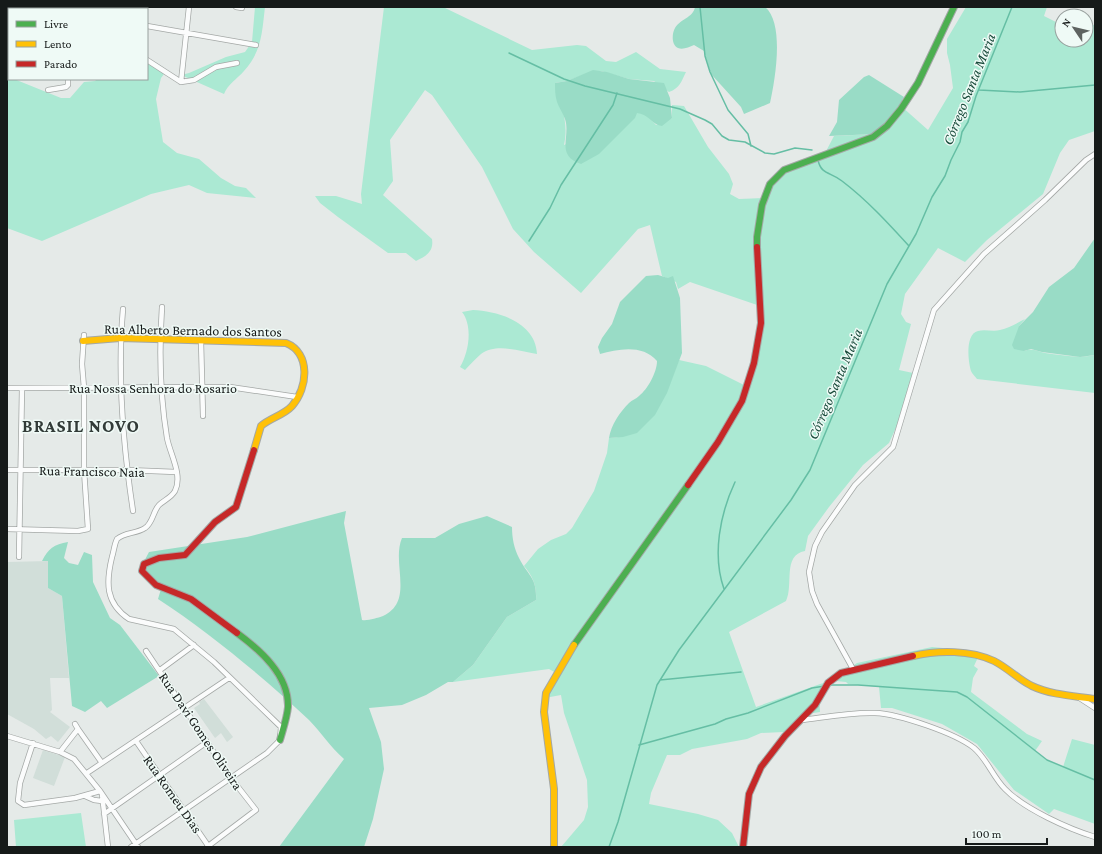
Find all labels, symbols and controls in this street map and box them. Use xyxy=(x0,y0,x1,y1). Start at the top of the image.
legend xyxy=(8,8,148,80)
north arrow xyxy=(1054,8,1094,48)
text: N xyxy=(1059,15,1073,29)
text: Livre xyxy=(44,17,68,31)
water label: Córrego Santa Maria xyxy=(939,31,1000,147)
text: Lento xyxy=(44,37,72,51)
text: Parado xyxy=(44,57,77,71)
street label: Rua Alberto Bernado dos Santos xyxy=(104,320,282,340)
water label: Córrego Santa Maria xyxy=(804,326,866,442)
street label: Rua Nossa Senhora do Rosario xyxy=(69,380,237,396)
district label: BRASIL NOVO xyxy=(22,416,140,436)
street label: Rua Francisco Naia xyxy=(39,462,145,480)
street label: Rua Davi Gomes Oliveira xyxy=(156,669,247,793)
street label: Rua Romeu Dias xyxy=(140,752,206,836)
scale bar xyxy=(966,820,1047,846)
text: 100 m xyxy=(972,827,1002,841)

